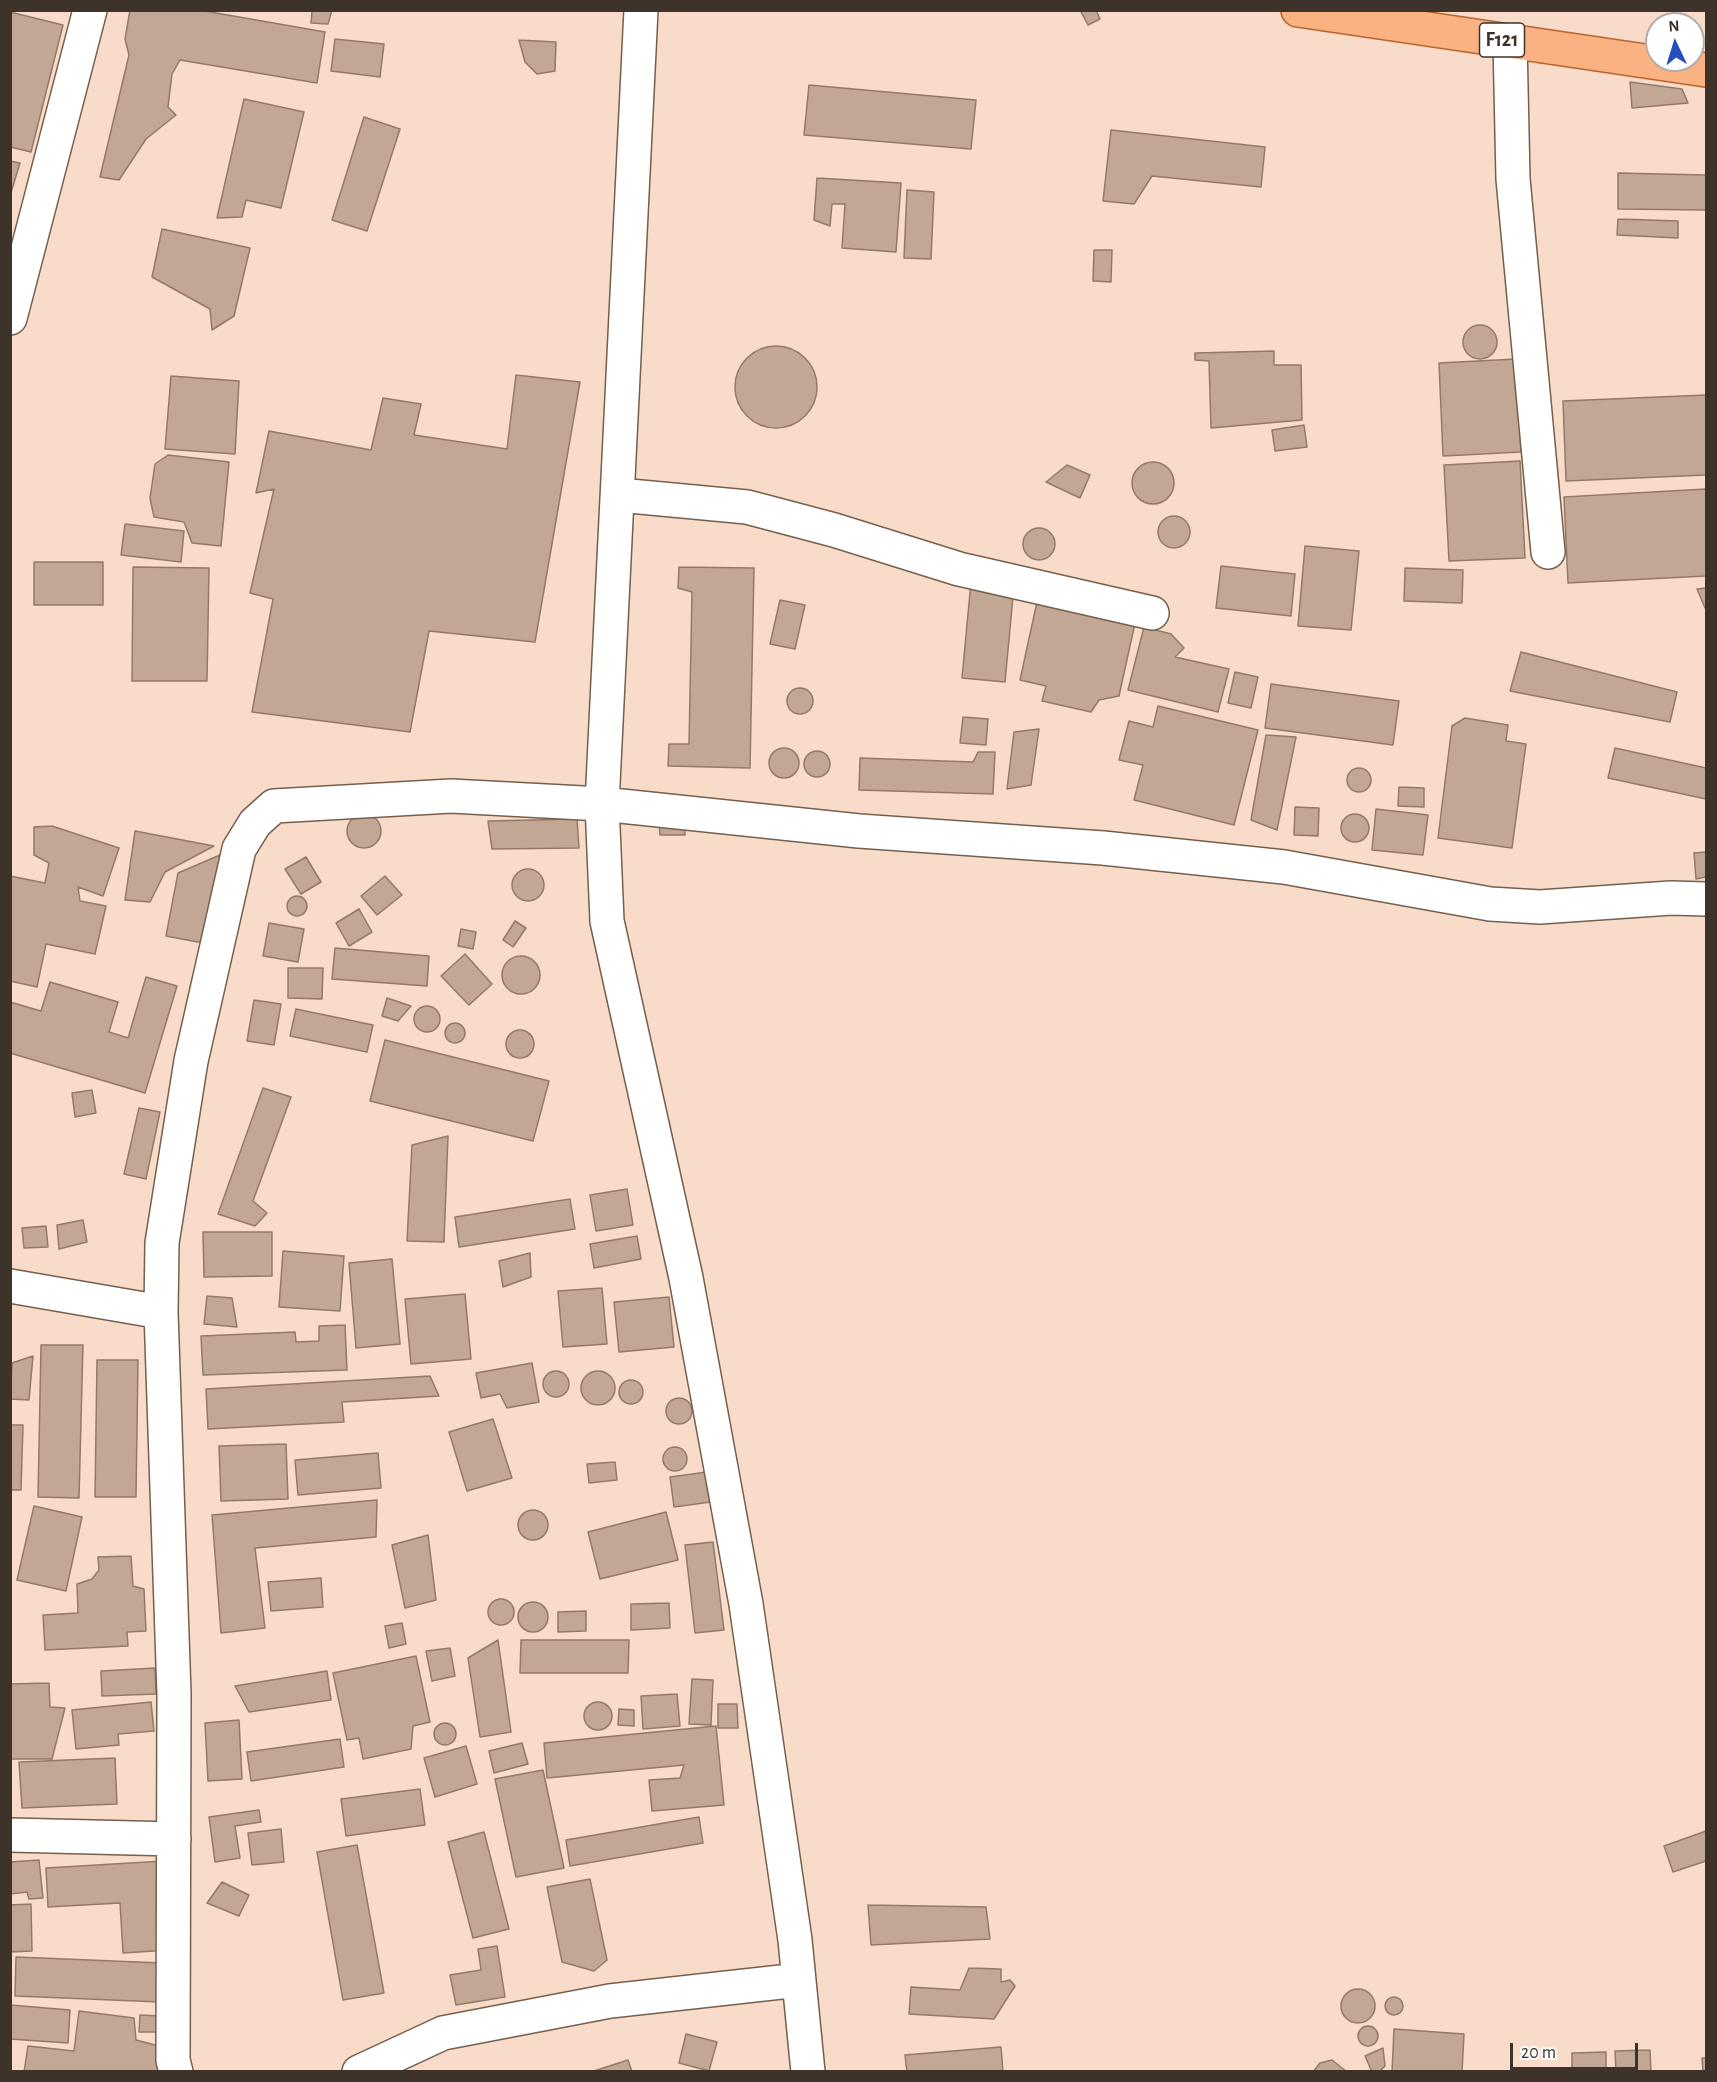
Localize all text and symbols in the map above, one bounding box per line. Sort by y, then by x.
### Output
north arrow [1645,12,1705,72]
text: N [1668,18,1680,34]
road number: F121 [1480,23,1524,57]
scale bar [1513,2031,1640,2069]
text: 20 m [1521,2044,1556,2062]

